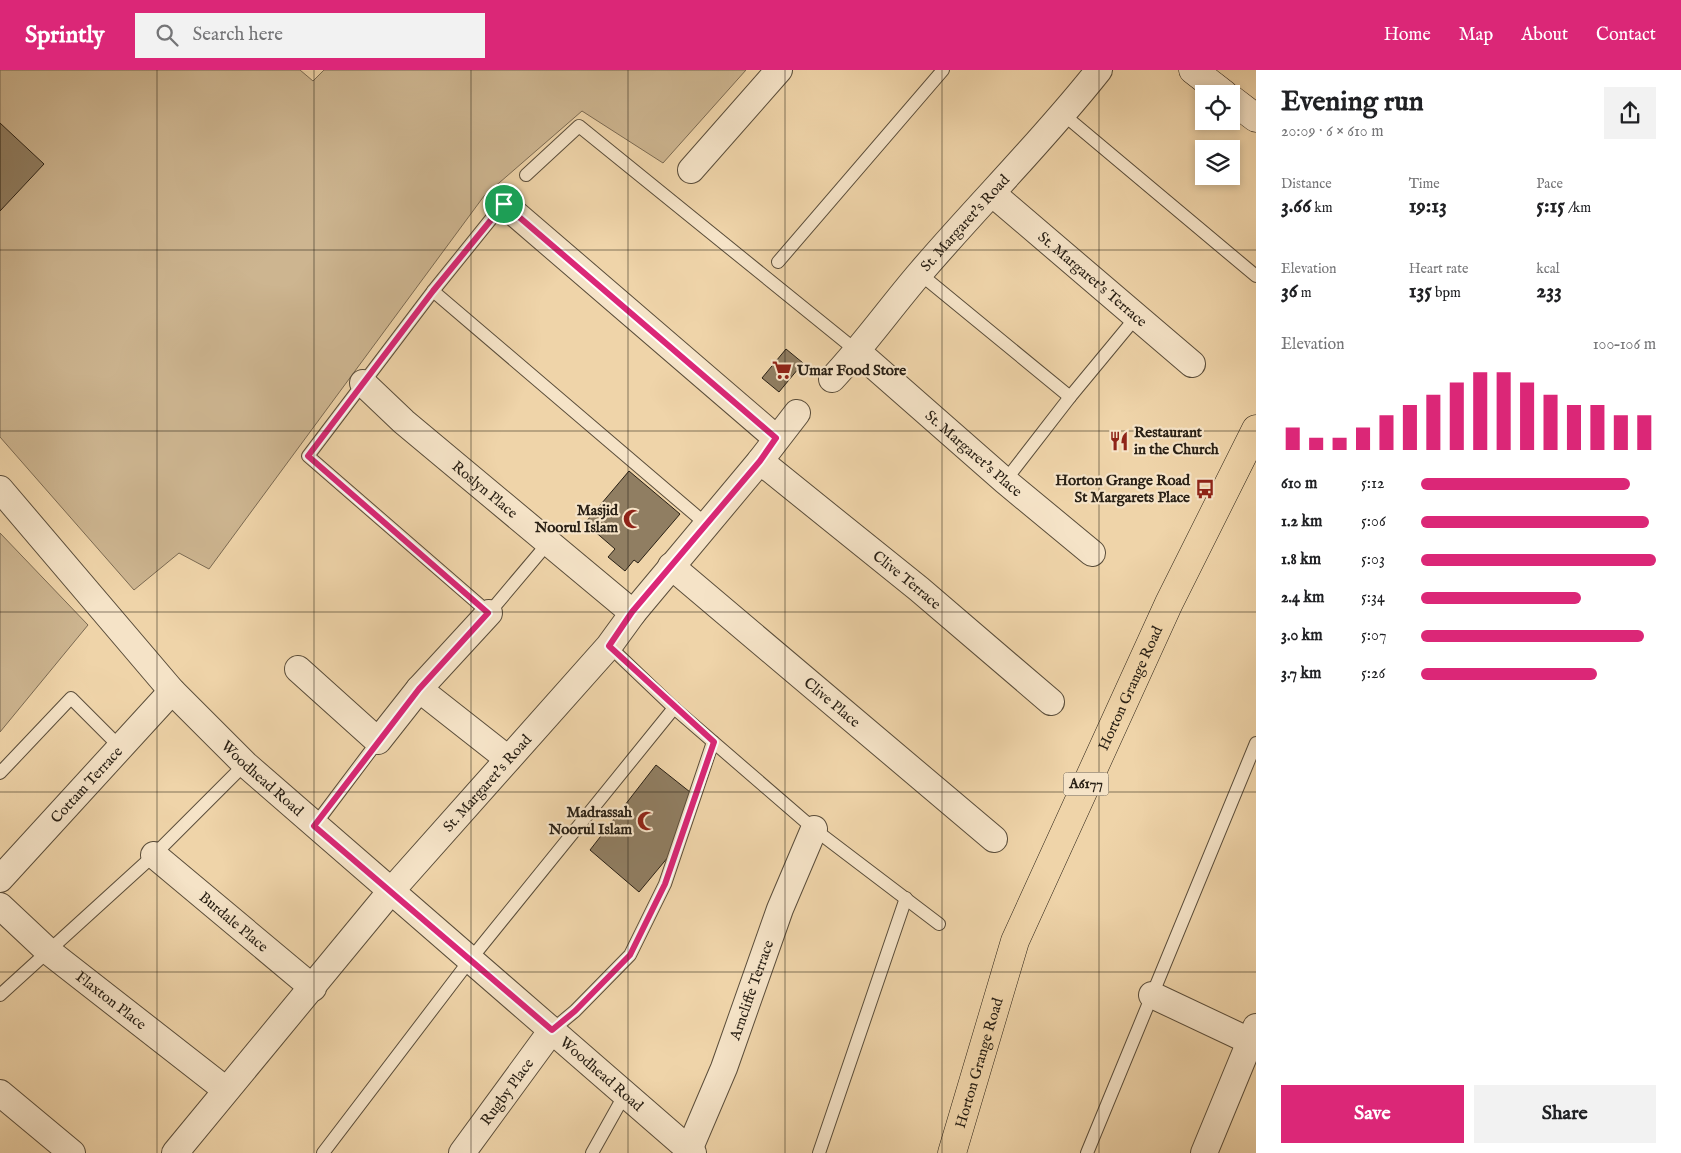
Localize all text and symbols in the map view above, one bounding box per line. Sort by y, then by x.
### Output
search box [135,13,485,58]
text: Sprintly [25,20,105,51]
icon: search [153,21,181,49]
text: Search here [193,23,283,47]
text: Home [1384,24,1431,47]
text: Map [1459,24,1493,47]
text: About [1521,24,1568,47]
text: Contact [1596,24,1656,47]
map controls [1195,85,1240,185]
button: locate [1195,85,1240,130]
text: Evening run [1281,85,1424,120]
button: share [1604,87,1656,139]
text: 20:09 · 6 × 610 m [1281,122,1384,142]
button: layers [1195,140,1240,185]
street label: St. Margaret's Road [916,170,1014,275]
text: Distance [1281,175,1332,193]
text: Time [1409,175,1440,193]
text: Pace [1536,175,1563,193]
pin [483,183,525,225]
icon: arrive [490,190,518,218]
text: 3.66 [1281,193,1311,220]
text: 19:13 [1409,193,1447,220]
text: 5:15 [1536,193,1565,220]
text: km [1311,199,1332,217]
text: /km [1565,199,1591,217]
street label: St. Margaret's Terrace [1034,227,1151,331]
text: Elevation [1281,260,1337,278]
text: Heart rate [1409,260,1468,278]
text: kcal [1536,260,1560,278]
text: 36 [1281,278,1298,305]
text: 135 [1409,278,1432,305]
text: 233 [1536,278,1562,305]
text: m [1298,284,1312,302]
text: bpm [1432,284,1461,302]
text: Elevation [1281,335,1344,355]
text: 100–106 m [1593,335,1656,355]
supermarket icon: Umar Food Store [771,359,793,381]
place label: Umar Food Store [796,361,906,380]
street label: St. Margaret's Place [921,406,1026,501]
place label: Restaurant in the Church [1134,423,1220,459]
restaurant icon: Restaurant in the Church [1108,430,1130,452]
street label: Roslyn Place [448,457,522,522]
place label: Horton Grange Road St Margarets Place [1055,471,1191,507]
text: 610 m [1281,474,1317,494]
text: 5:12 [1361,474,1384,494]
bus stop icon: Horton Grange Road St Margarets Place [1194,478,1216,500]
place label: Masjid Noorul Islam [534,501,619,537]
mosque icon: Masjid Noorul Islam [622,508,644,530]
text: 1.2 km [1281,512,1322,532]
text: 5:06 [1361,512,1386,532]
street label: Clive Terrace [869,546,945,613]
text: 1.8 km [1281,550,1321,570]
text: 5:03 [1361,550,1385,570]
text: 2.4 km [1281,588,1324,608]
text: 5:34 [1361,588,1385,608]
street label: Horton Grange Road [1094,622,1167,753]
text: 3.0 km [1281,626,1323,646]
text: 5:07 [1361,626,1386,646]
text: 3.7 km [1281,664,1321,684]
text: 5:26 [1361,664,1385,684]
street label: Clive Place [800,673,864,732]
street label: St. Margaret's Road [439,730,536,836]
street label: Woodhead Road [217,736,308,821]
street label: Cottam Terrace [46,742,127,827]
road number: A6177 [1064,772,1108,796]
place label: Madrassah Noorul Islam [548,803,633,839]
mosque icon: Madrassah Noorul Islam [636,810,658,832]
street label: Burdale Place [195,887,272,956]
street label: Arncliffe Terrace [725,937,778,1043]
street label: Flaxton Place [72,967,150,1034]
street label: Horton Grange Road [950,995,1007,1130]
street label: Woodhead Road [556,1032,648,1116]
street label: Rugby Place [476,1054,538,1129]
button: Save [1281,1085,1464,1143]
button: Share [1474,1085,1656,1143]

